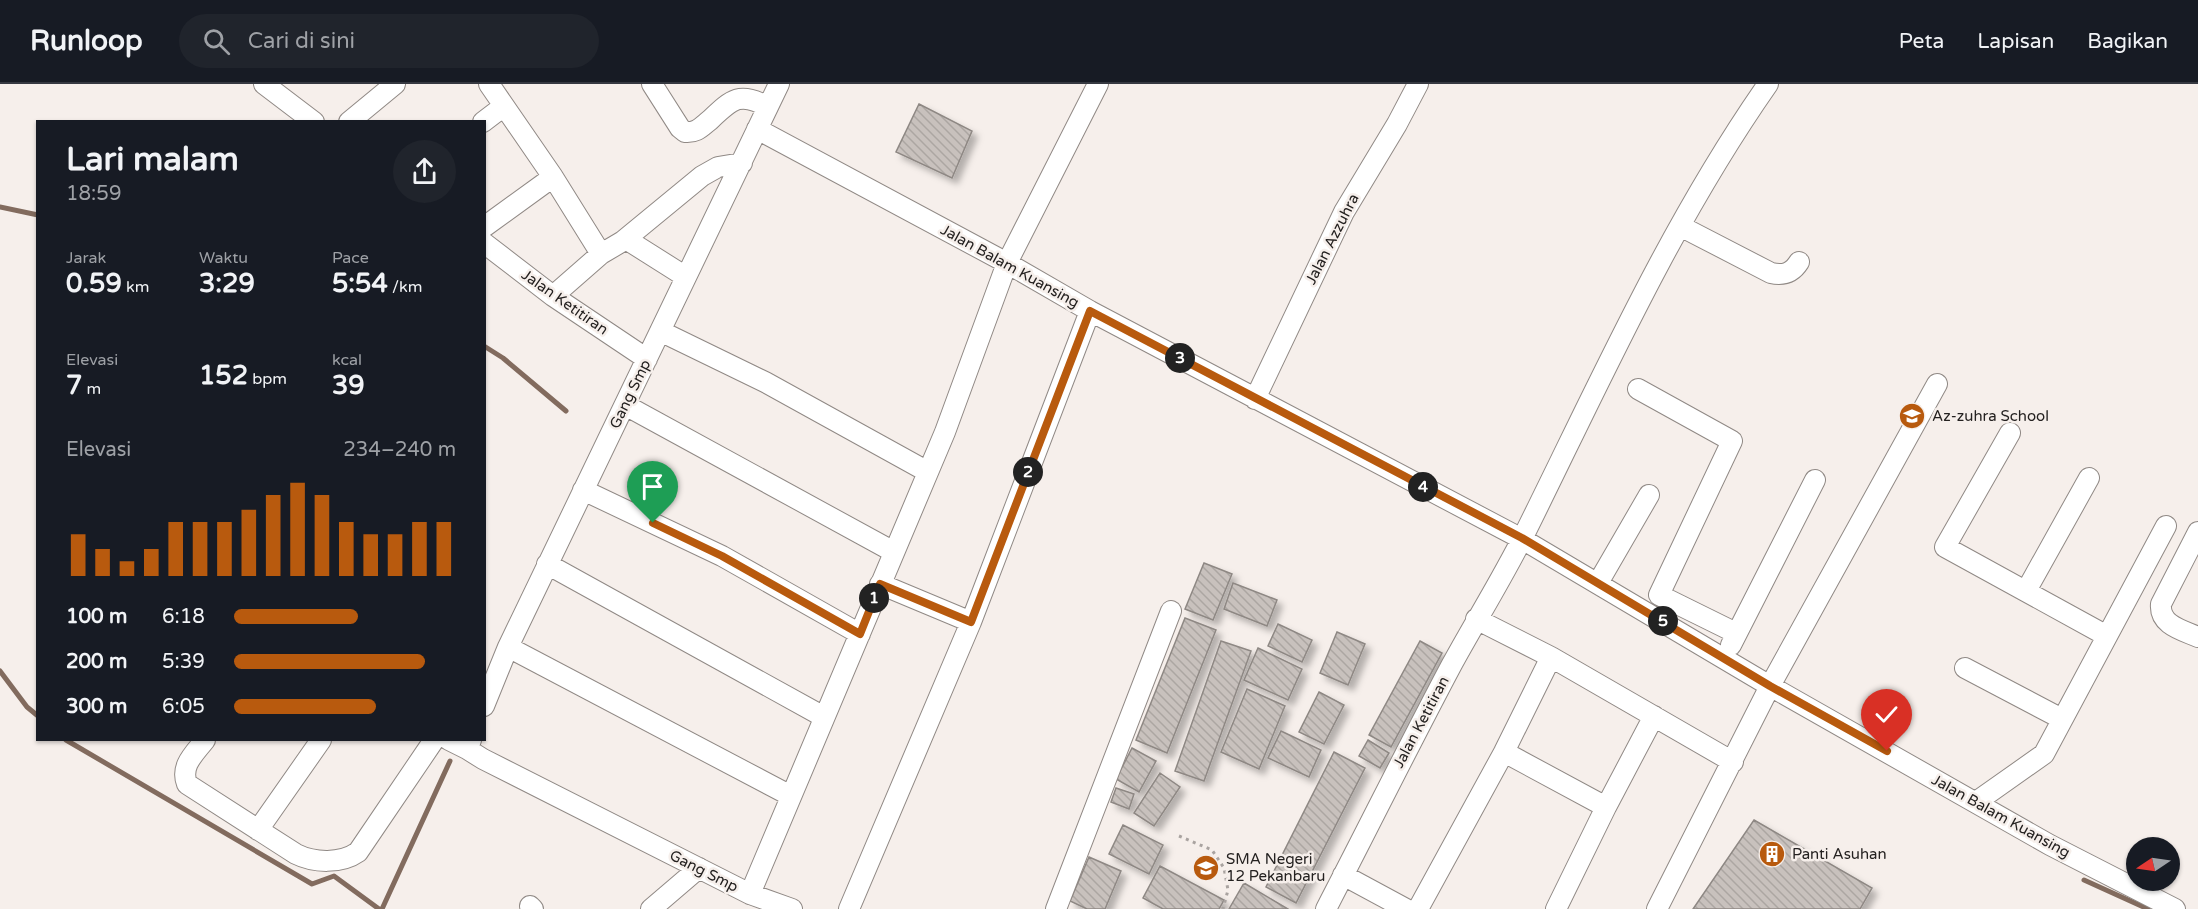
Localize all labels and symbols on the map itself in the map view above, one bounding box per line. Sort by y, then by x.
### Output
street label: Jalan Azzuhra [1301,191,1363,287]
street label: Jalan Balam Kuansing [938,220,1082,312]
street label: Jalan Ketitiran [518,266,612,338]
pin: 3 [1165,343,1195,373]
street label: Gang Smp [606,357,654,431]
school or university icon: Az-zuhra School [1897,401,1927,431]
place label: Az-zuhra School [1932,407,2049,425]
pin: 2 [1013,457,1043,487]
pin [627,461,678,523]
pin: 4 [1408,472,1438,502]
pin: 1 [859,583,889,613]
pin: 5 [1648,606,1678,636]
street label: Jalan Ketitiran [1389,673,1453,771]
pin [1861,689,1912,751]
street label: Jalan Balam Kuansing [1929,770,2073,862]
north arrow [2126,837,2180,891]
building icon: Panti Asuhan [1757,839,1787,869]
place label: Panti Asuhan [1792,845,1887,863]
street label: Gang Smp [667,846,741,896]
place label: SMA Negeri 12 Pekanbaru [1226,850,1325,885]
school or university icon: SMA Negeri 12 Pekanbaru [1191,853,1221,883]

